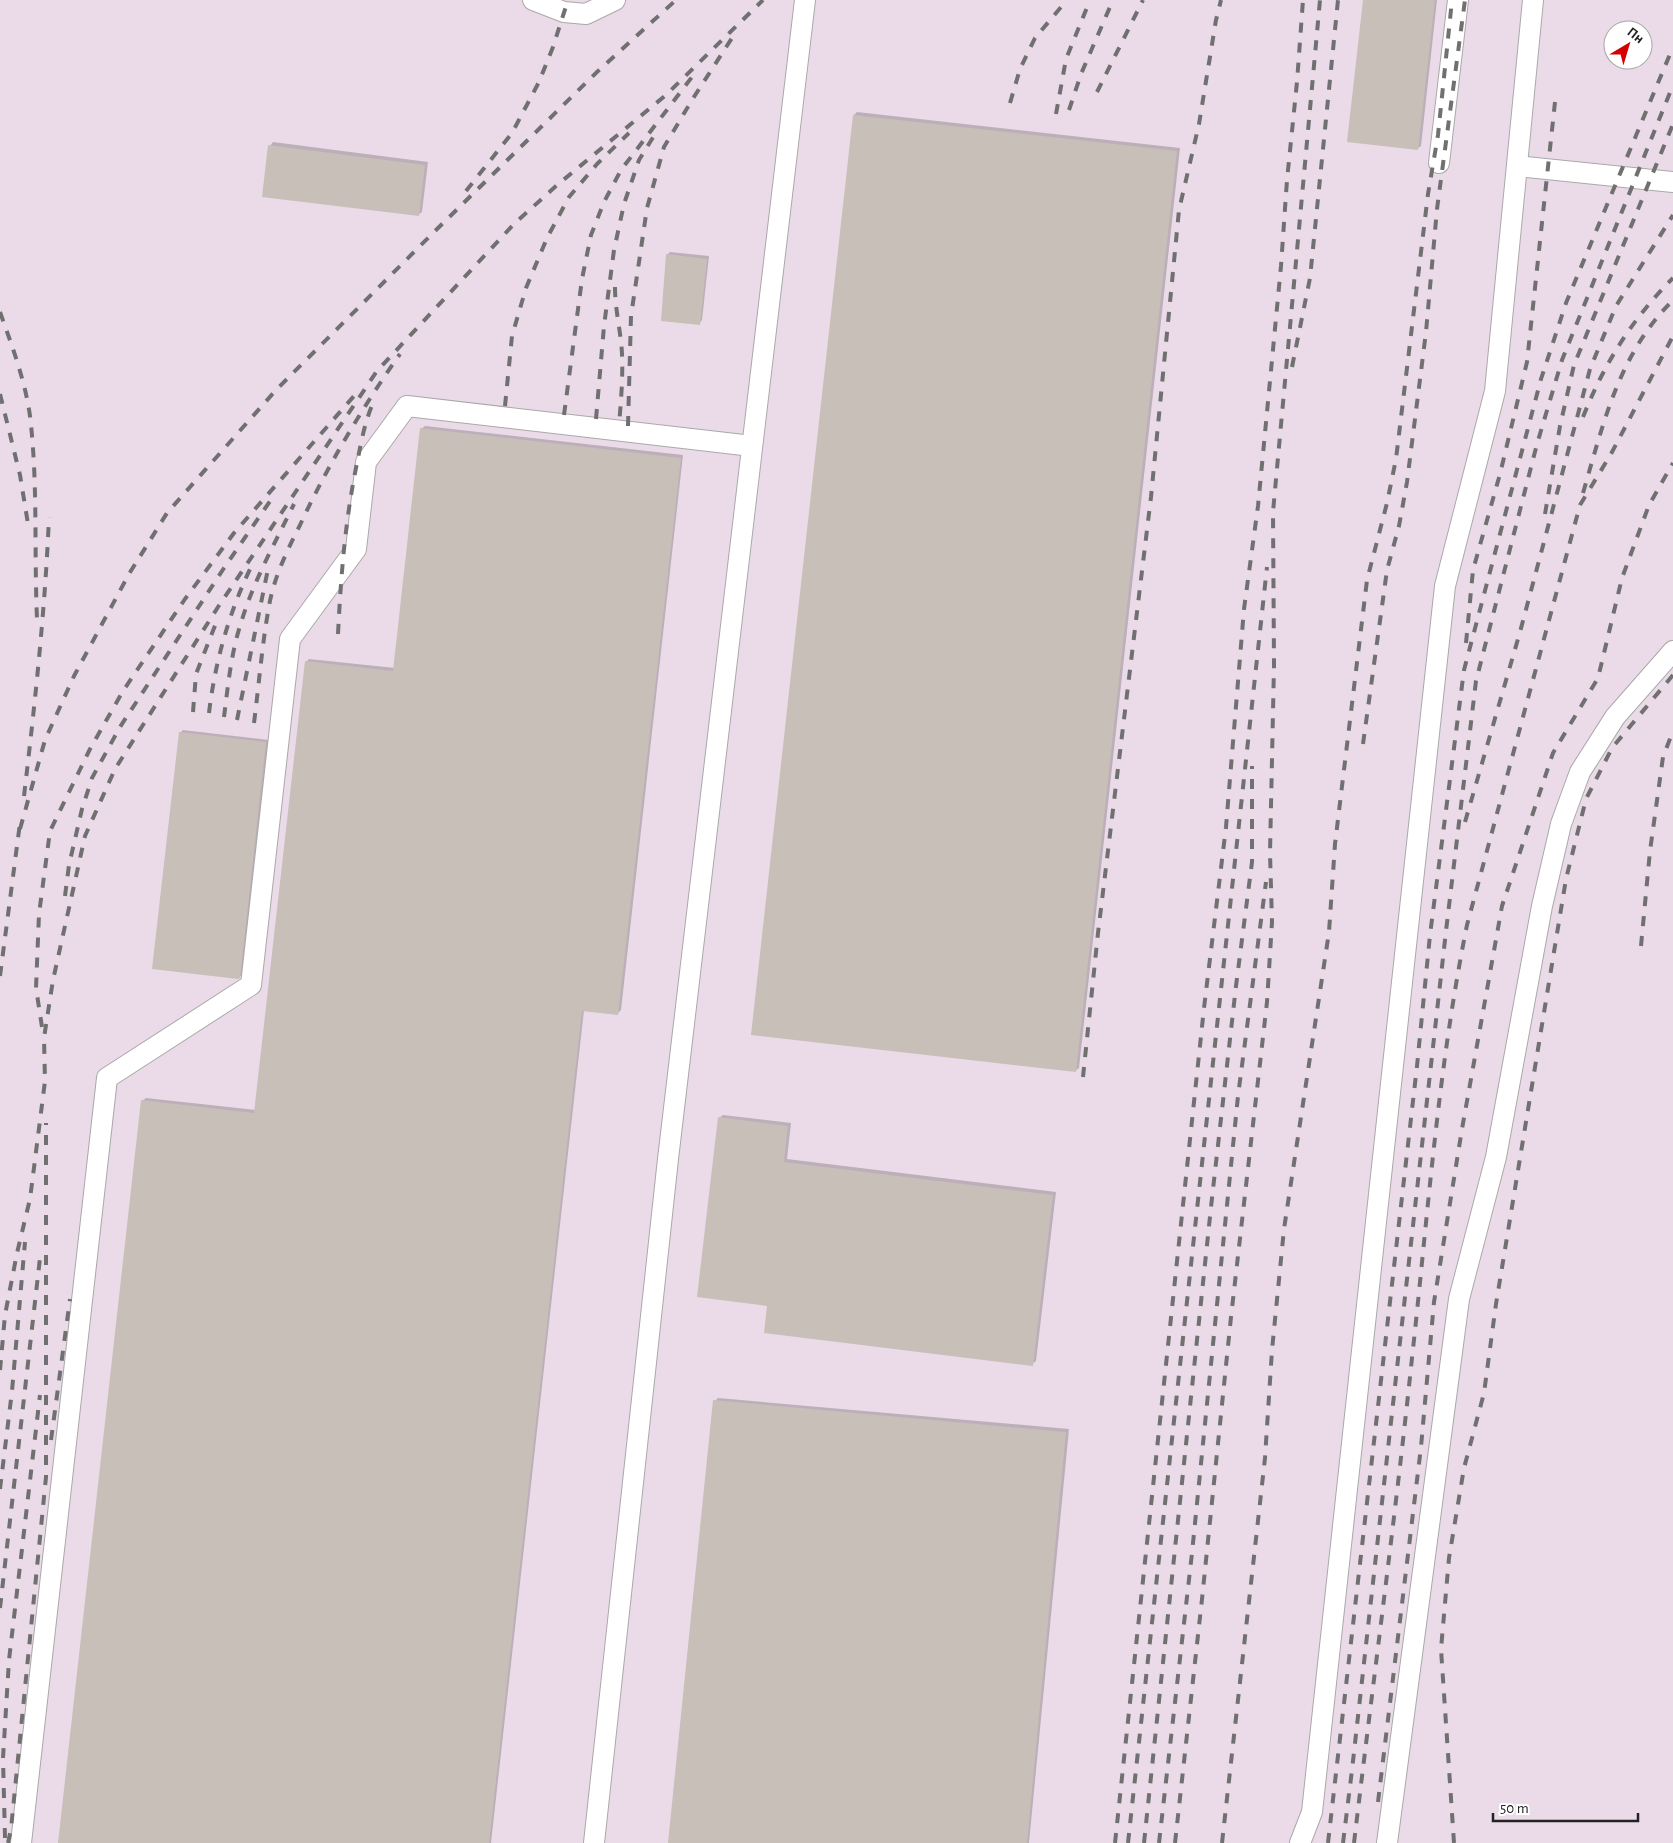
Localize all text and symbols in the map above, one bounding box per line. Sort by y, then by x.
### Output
north arrow [1603,20,1653,70]
text: Пн [1624,25,1646,46]
scale bar [1493,1790,1638,1822]
text: 50 m [1500,1801,1529,1816]

